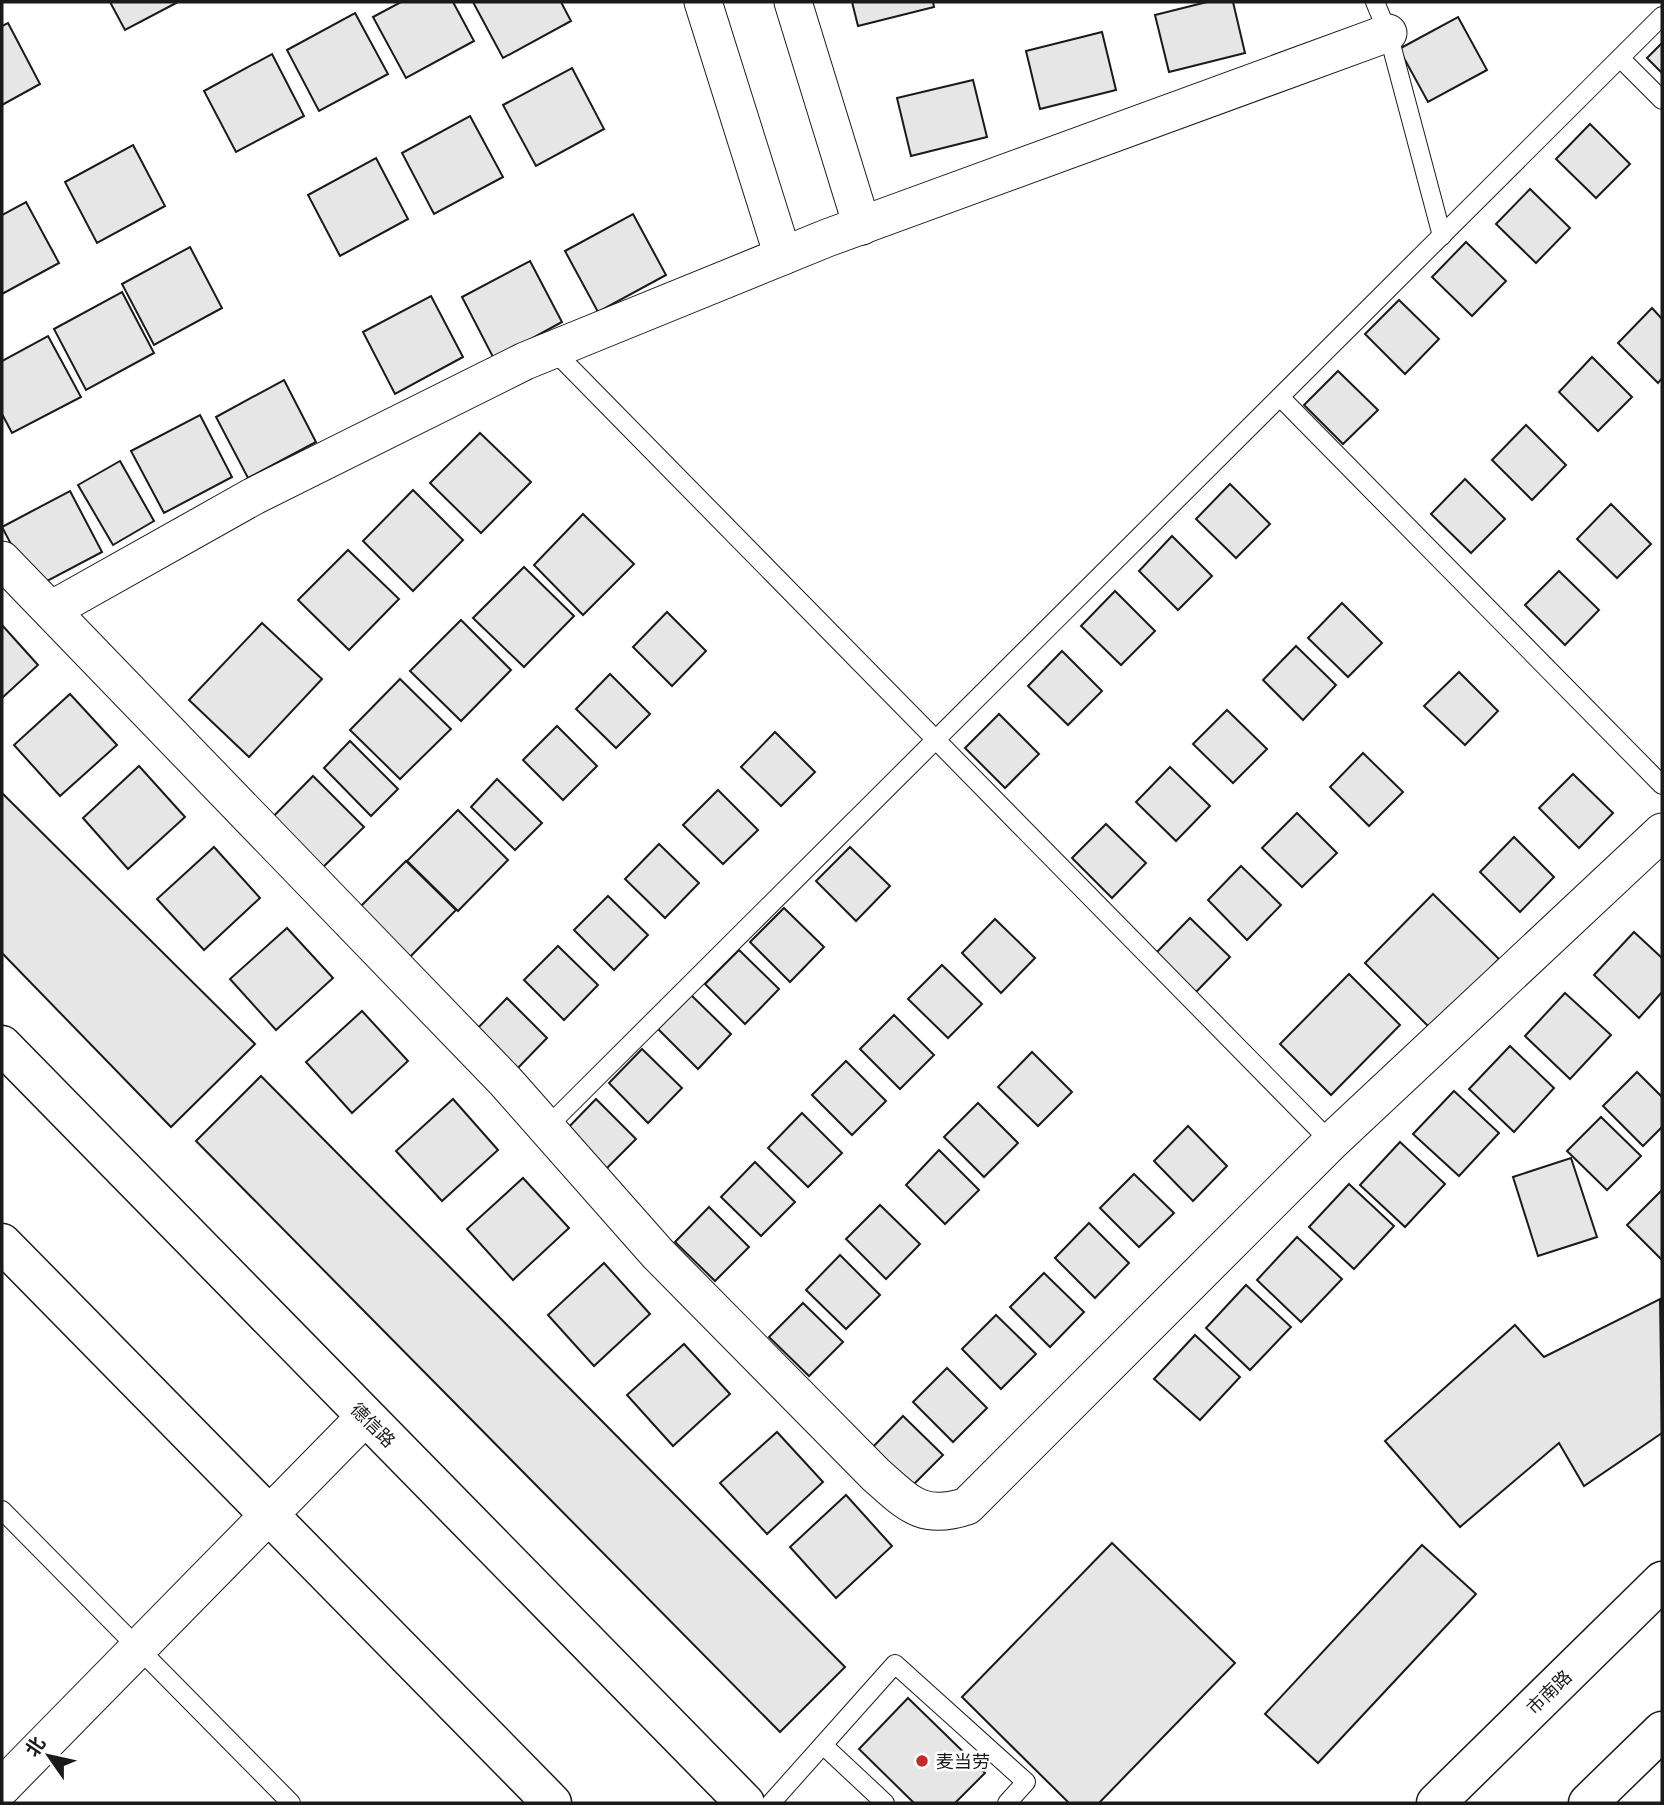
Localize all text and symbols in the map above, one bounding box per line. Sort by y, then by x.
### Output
street label: 德信路 [345,1397,401,1453]
street label: 市南路 [1521,1664,1577,1720]
north arrow [14,1721,84,1791]
text: 北 [19,1731,52,1762]
place label: 麦当劳 [936,1749,990,1774]
marker: 麦当劳 [914,1753,930,1769]

